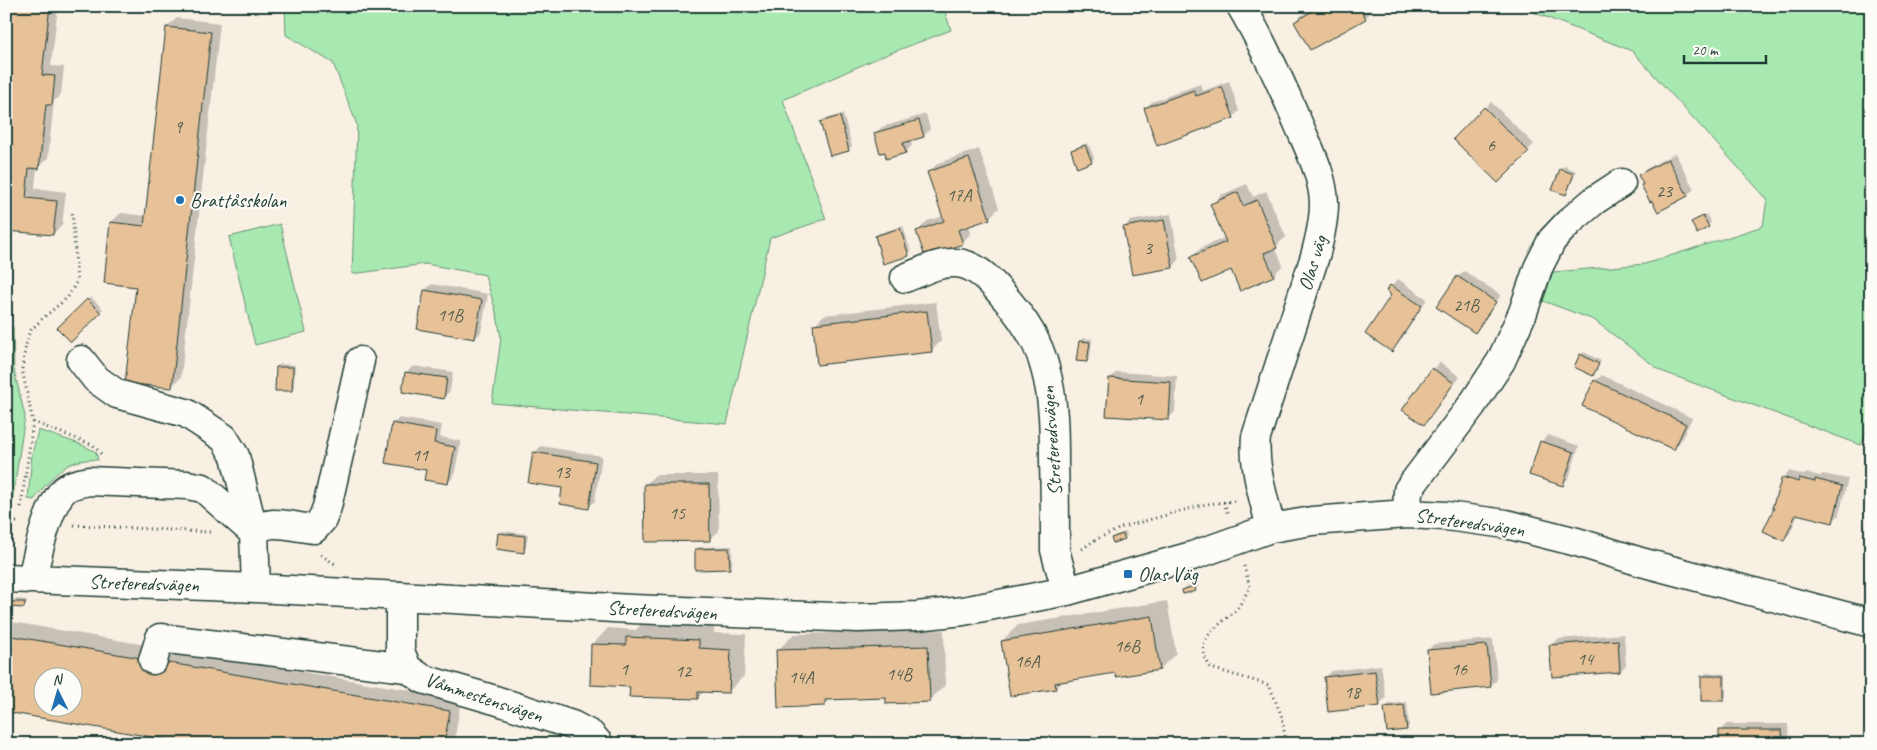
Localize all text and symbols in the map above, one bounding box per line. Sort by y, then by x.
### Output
scale bar [1684,32,1767,64]
text: 20 m [1692,41,1719,60]
house number: 9 [174,116,184,138]
house number: 6 [1487,134,1496,156]
house number: 23 [1656,180,1674,202]
house number: 17A [946,184,973,206]
place label: Brattåsskolan [190,188,288,213]
marker: Brattåsskolan [174,194,186,206]
street label: Olas väg [1292,232,1333,294]
house number: 3 [1144,237,1154,259]
house number: 21B [1453,294,1480,316]
house number: 11B [437,304,464,326]
street label: Streteredsvägen [1035,384,1068,497]
house number: 1 [1135,388,1144,410]
house number: 11 [412,444,429,466]
house number: 13 [554,461,572,483]
house number: 15 [669,502,686,524]
street label: Streteredsvägen [1414,502,1527,543]
place label: Olas Väg [1138,562,1199,587]
marker: Olas Väg [1122,568,1134,580]
street label: Streteredsvägen [89,569,200,598]
street label: Streteredsvägen [606,595,718,626]
house number: 16B [1114,635,1141,657]
house number: 14 [1577,648,1595,670]
house number: 16A [1014,650,1041,672]
house number: 1 [620,658,629,680]
house number: 16 [1451,658,1468,680]
house number: 12 [675,660,693,682]
house number: 14B [886,663,913,685]
house number: 14A [788,666,815,688]
street label: Våmmestensvägen [422,667,547,729]
north arrow [32,668,82,718]
text: N [52,670,64,688]
house number: 18 [1344,681,1362,703]

